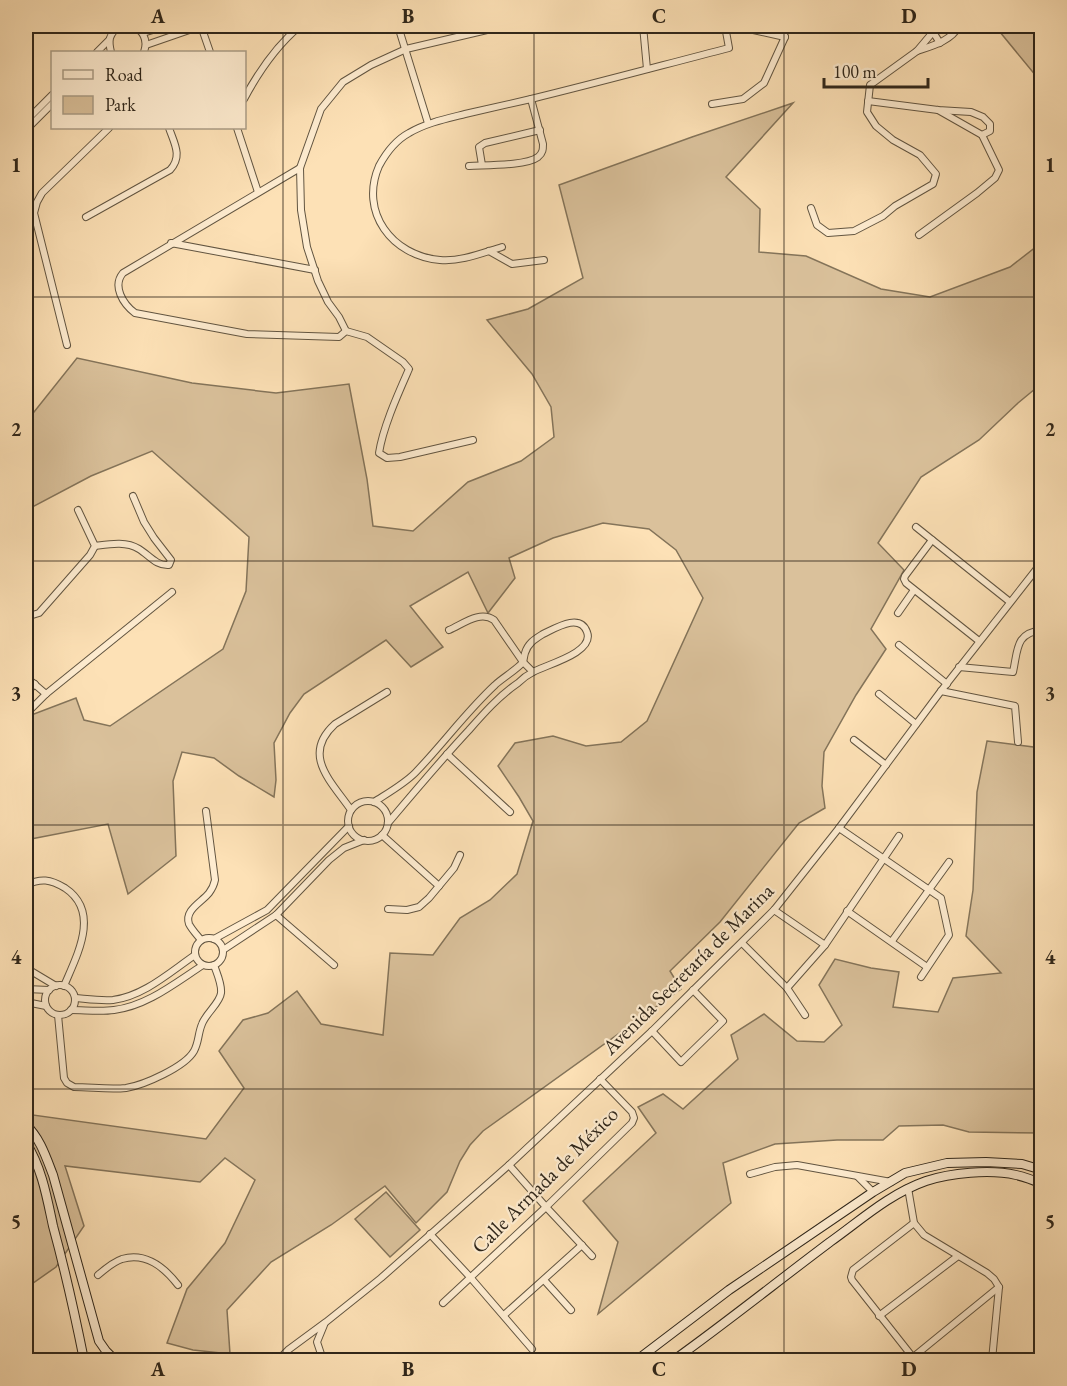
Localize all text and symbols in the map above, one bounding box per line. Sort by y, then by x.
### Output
text: A [150,3,166,29]
text: B [402,3,414,29]
text: C [652,3,666,29]
text: D [901,3,917,29]
legend [51,51,246,129]
scale bar [824,51,928,89]
text: 100 m [833,60,877,83]
text: Road [105,63,144,86]
text: Park [105,93,136,116]
text: 1 [11,152,21,178]
text: 1 [1045,152,1055,178]
text: 2 [11,416,22,442]
text: 2 [1045,416,1056,442]
text: 3 [11,680,21,706]
text: 3 [1045,680,1055,706]
street label: Avenida Secretaría de Marina [595,877,780,1061]
text: 4 [11,944,22,970]
text: 4 [1045,944,1056,970]
street label: Calle Armada de México [465,1100,624,1259]
text: 5 [11,1208,21,1234]
text: 5 [1045,1208,1055,1234]
text: A [150,1356,166,1382]
text: B [402,1356,414,1382]
text: C [652,1356,666,1382]
text: D [901,1356,917,1382]

